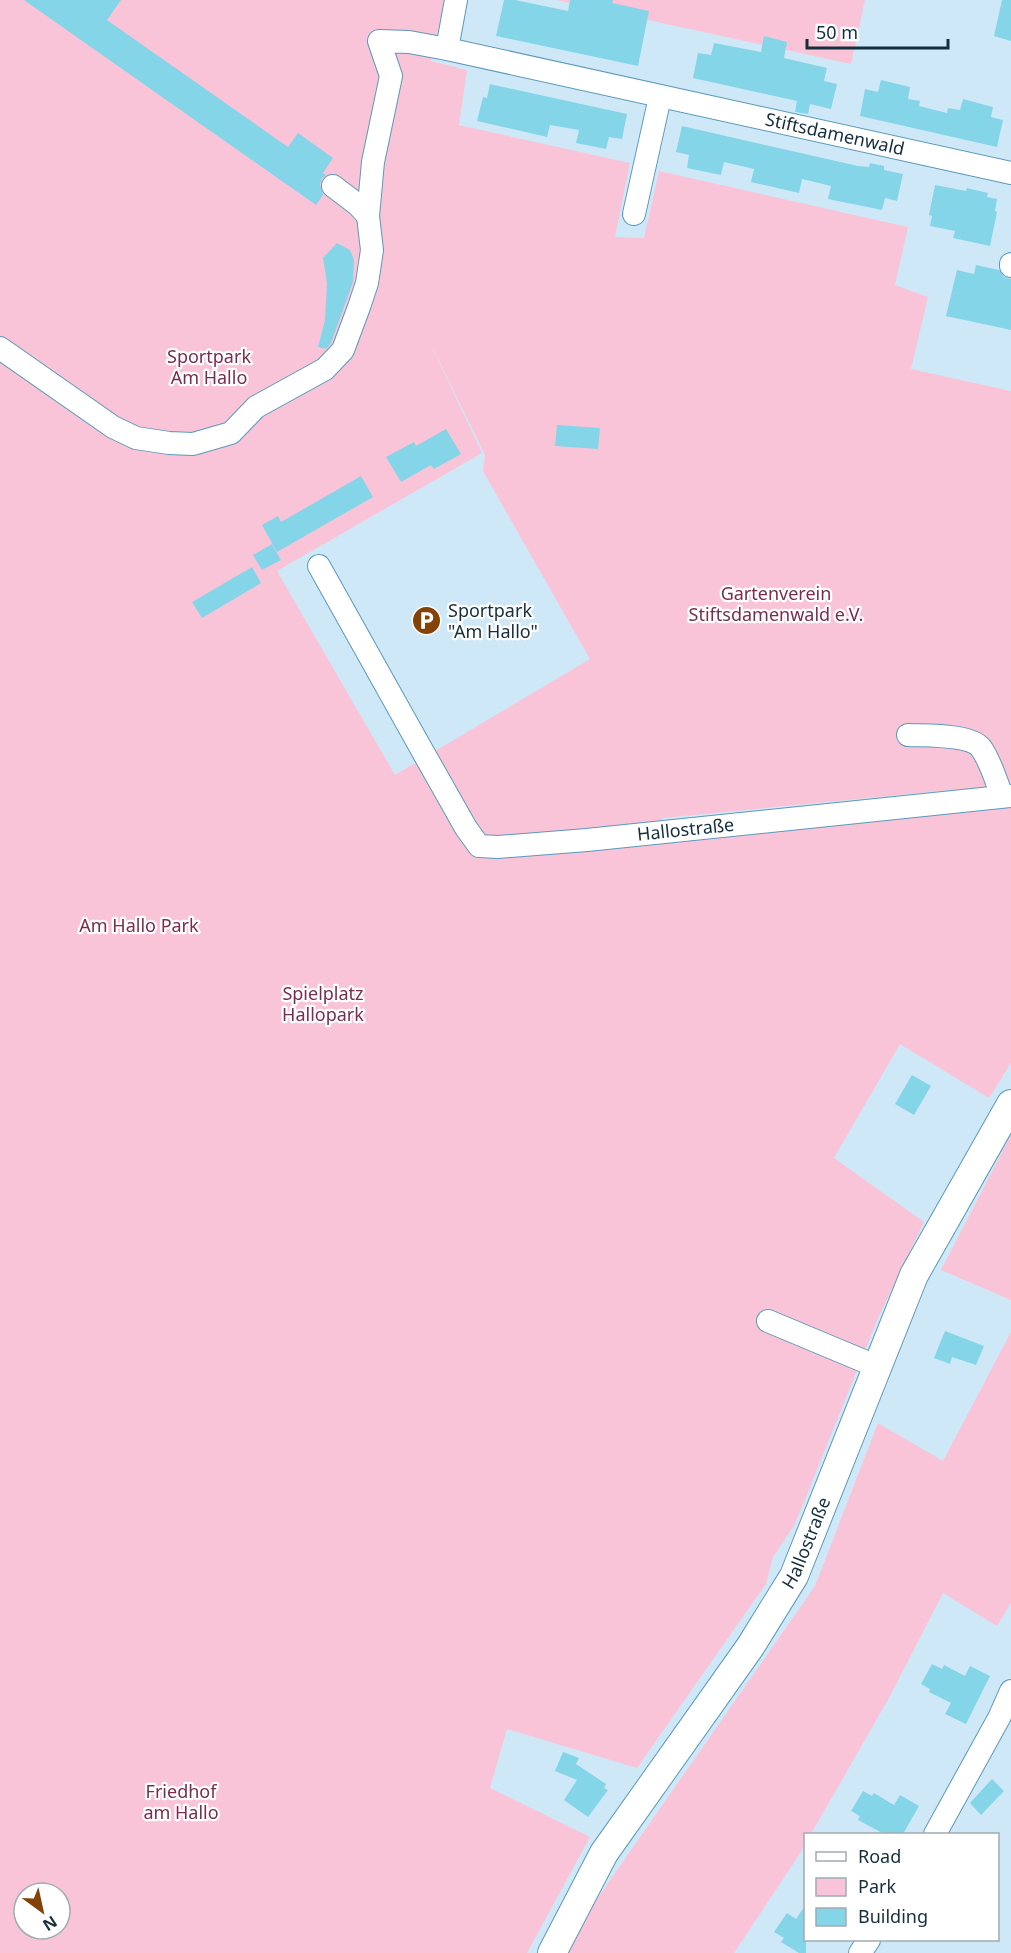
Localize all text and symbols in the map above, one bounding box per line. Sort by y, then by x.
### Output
scale bar [807,12,948,50]
text: 50 m [816,20,858,44]
street label: Stiftsdamenwald [763,106,907,160]
park label: Sportpark Am Hallo [167,344,251,389]
park label: Gartenverein Stiftsdamenwald e.V. [689,581,863,626]
place label: Sportpark "Am Hallo" [448,598,538,643]
parking icon: Sportpark "Am Hallo" [411,605,443,637]
street label: Hallostraße [636,812,735,846]
park label: Am Hallo Park [79,913,199,937]
park label: Spielplatz Hallopark [282,981,364,1026]
street label: Hallostraße [776,1493,835,1593]
park label: Friedhof am Hallo [143,1779,219,1824]
legend [804,1833,999,1941]
text: Road [858,1844,901,1868]
text: Park [858,1874,896,1898]
north arrow [12,1881,72,1941]
text: Building [858,1904,928,1928]
text: N [39,1911,62,1936]

